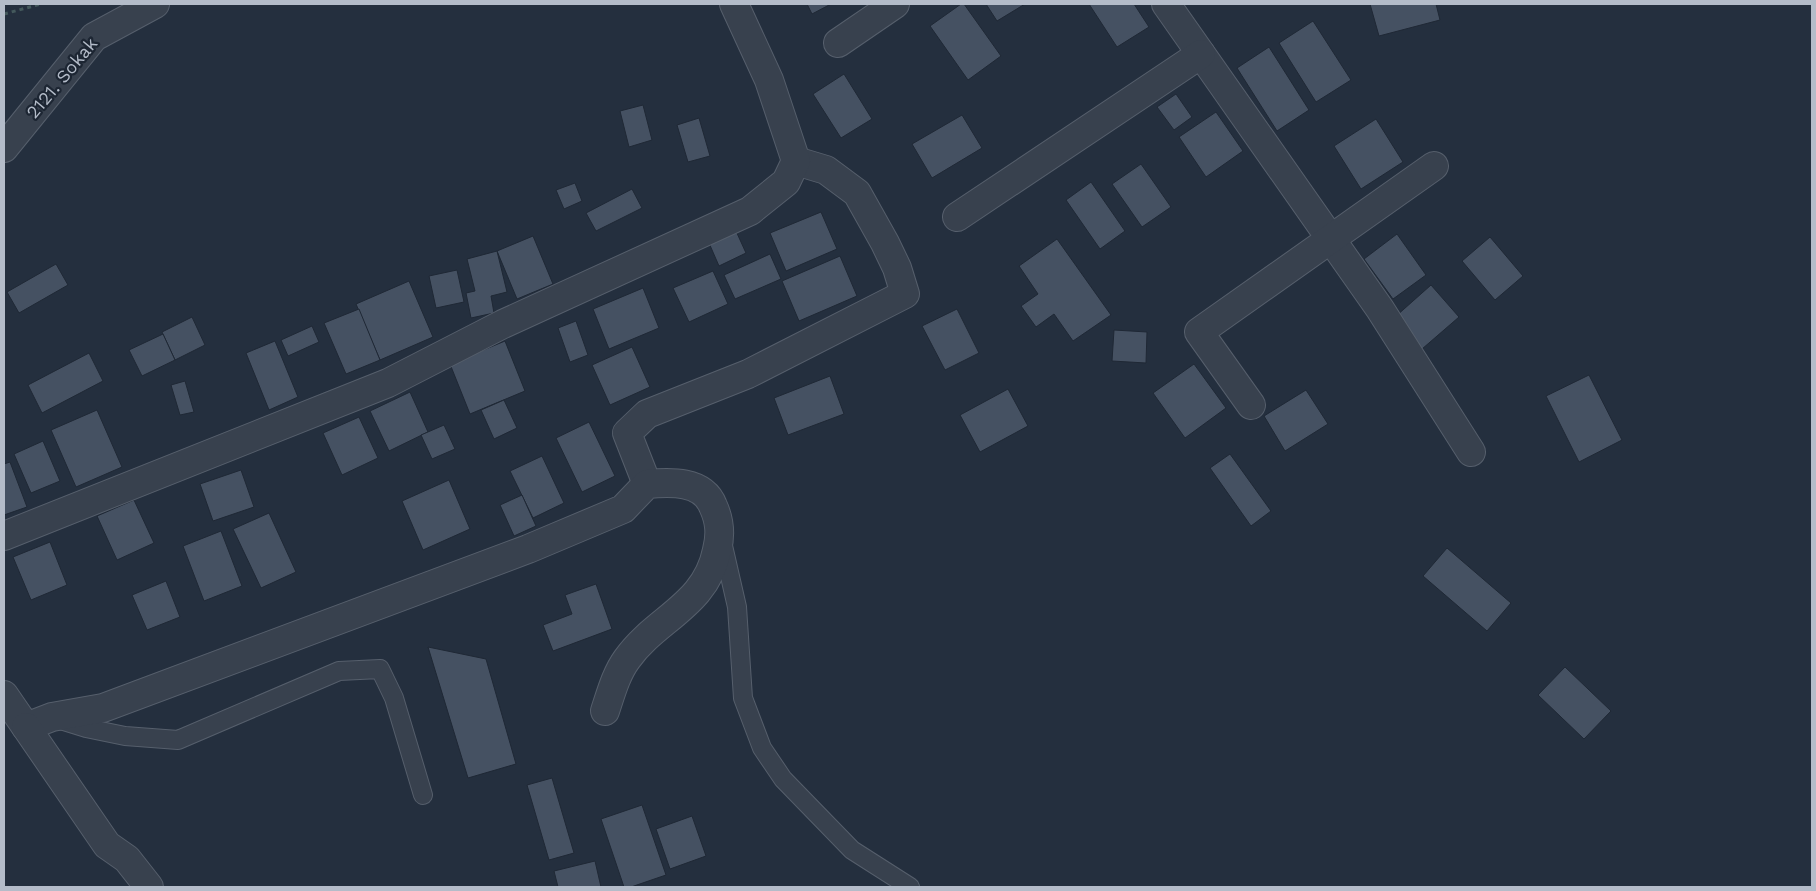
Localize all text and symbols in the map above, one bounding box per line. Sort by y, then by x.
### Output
street label: 2121. Sokak [22,33,101,122]

